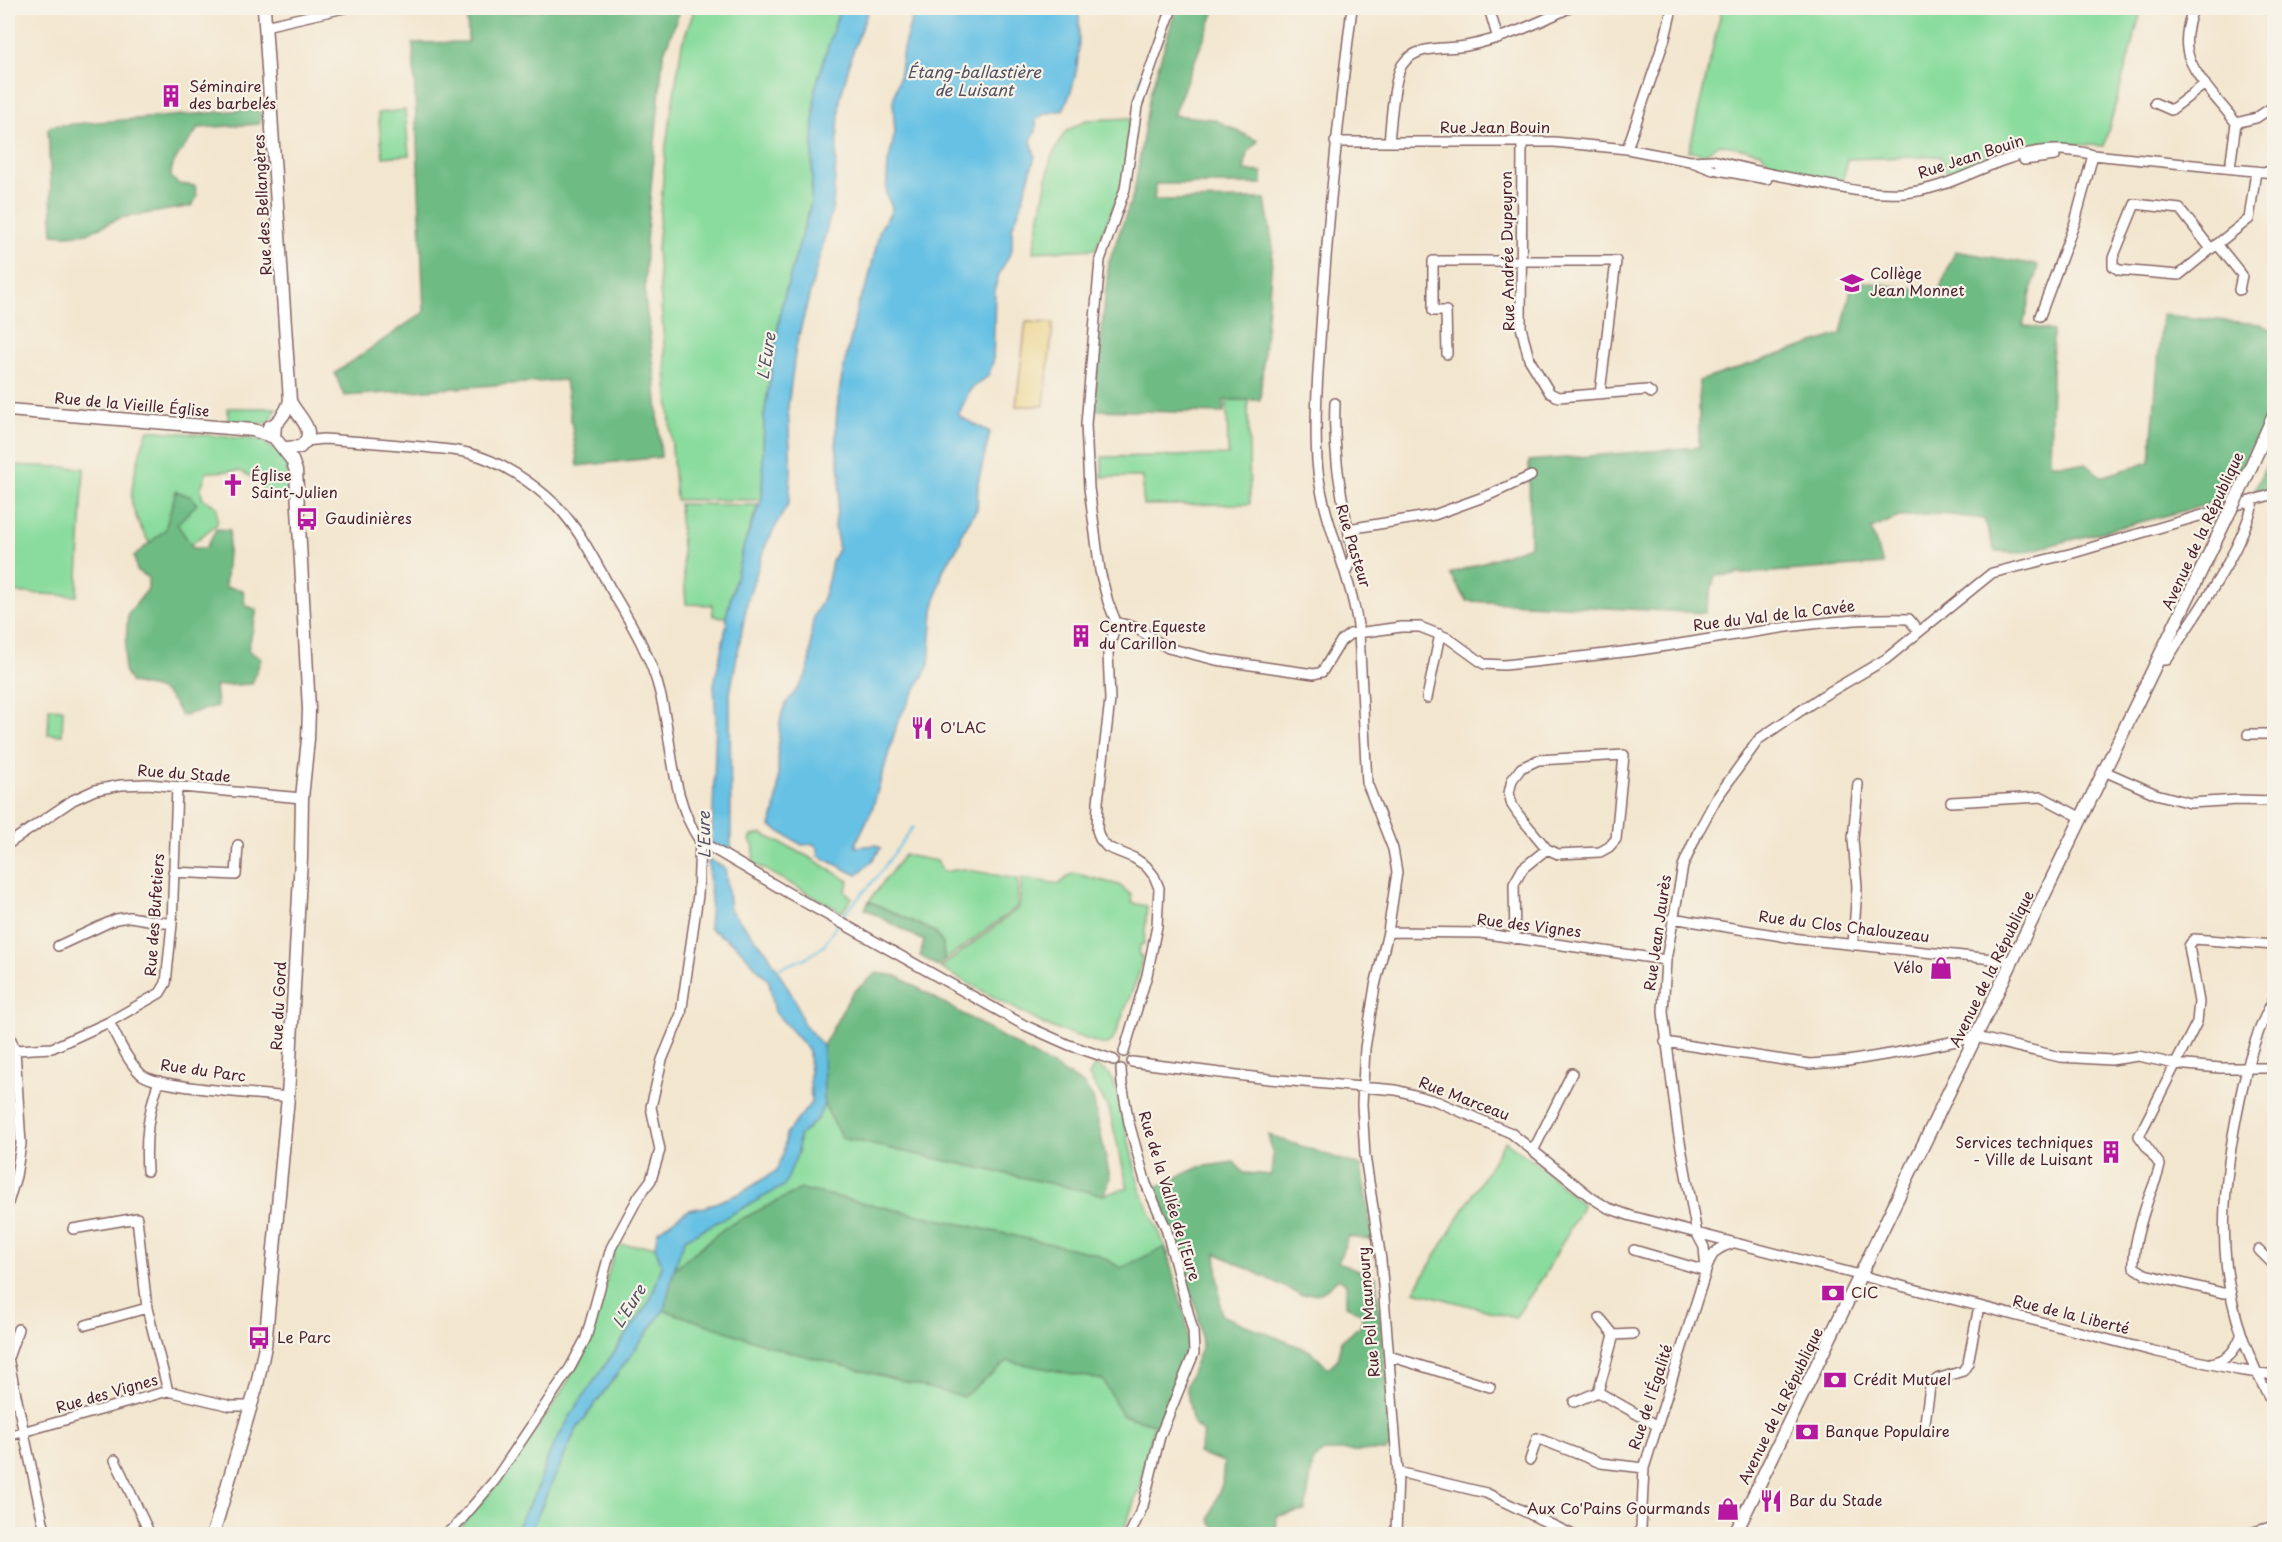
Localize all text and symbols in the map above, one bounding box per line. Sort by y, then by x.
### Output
water label: Étang-ballastière de Luisant [907,59,1042,101]
place label: Séminaire des barbelés [189,74,276,114]
building icon: Séminaire des barbelés [158,83,184,109]
street label: Rue Jean Bouin [1440,115,1550,138]
street label: Rue Jean Bouin [1915,128,2027,184]
street label: Rue des Bellangères [246,134,277,276]
street label: Rue Andrée Dupeyron [1494,171,1519,332]
place label: Collège Jean Monnet [1870,261,1965,301]
school or university icon: Collège Jean Monnet [1839,270,1865,296]
water label: L'Eure [749,329,781,381]
street label: Rue de la Vieille Église [54,385,211,422]
street label: Avenue de la République [2155,447,2248,613]
place label: Église Saint-Julien [251,463,338,503]
church icon: Église Saint-Julien [220,472,246,498]
street label: Rue Pasteur [1331,501,1378,590]
bus stop icon: Gaudinières [294,506,320,532]
place label: Gaudinières [325,506,412,529]
street label: Rue du Val de la Cavée [1691,593,1856,636]
place label: Centre Equeste du Carillon [1099,614,1206,654]
building icon: Centre Equeste du Carillon [1068,623,1094,649]
restaurant icon: O'LAC [909,715,935,741]
place label: O'LAC [940,715,987,738]
street label: Rue du Stade [137,758,231,787]
water label: L'Eure [691,810,715,859]
street label: Rue des Bufetiers [138,853,169,977]
street label: Rue Jean Jaurès [1637,873,1676,992]
street label: Avenue de la République [1943,886,2039,1051]
street label: Rue du Clos Chalouzeau [1757,904,1931,947]
street label: Rue des Vignes [1476,907,1583,942]
place label: Vélo [1894,955,1923,978]
shop icon: Vélo [1928,955,1954,981]
street label: Rue du Gord [264,961,291,1051]
street label: Rue du Parc [159,1052,248,1087]
street label: Rue Marceau [1416,1070,1513,1125]
street label: Rue de la Vallée de l'Eure [1134,1108,1207,1283]
place label: Services techniques - Ville de Luisant [1955,1130,2093,1170]
building icon: Services techniques - Ville de Luisant [2098,1139,2124,1165]
street label: Rue Pol Maunoury [1350,1246,1385,1378]
water label: L'Eure [605,1278,652,1332]
bank icon: CIC [1820,1280,1846,1306]
place label: CIC [1851,1280,1879,1303]
street label: Rue de la Liberté [2011,1288,2132,1339]
street label: Avenue de la République [1732,1323,1828,1488]
bus stop icon: Le Parc [246,1325,272,1351]
place label: Le Parc [277,1325,331,1348]
street label: Rue de l'Égalité [1622,1341,1677,1452]
street label: Rue des Vignes [53,1367,160,1418]
bank icon: Crédit Mutuel [1822,1367,1848,1393]
place label: Crédit Mutuel [1853,1367,1951,1390]
bank icon: Banque Populaire [1794,1419,1820,1445]
place label: Banque Populaire [1825,1419,1950,1442]
restaurant icon: Bar du Stade [1758,1488,1784,1514]
place label: Bar du Stade [1789,1488,1882,1511]
place label: Aux Co'Pains Gourmands [1527,1496,1710,1519]
shop icon: Aux Co'Pains Gourmands [1715,1496,1741,1522]

